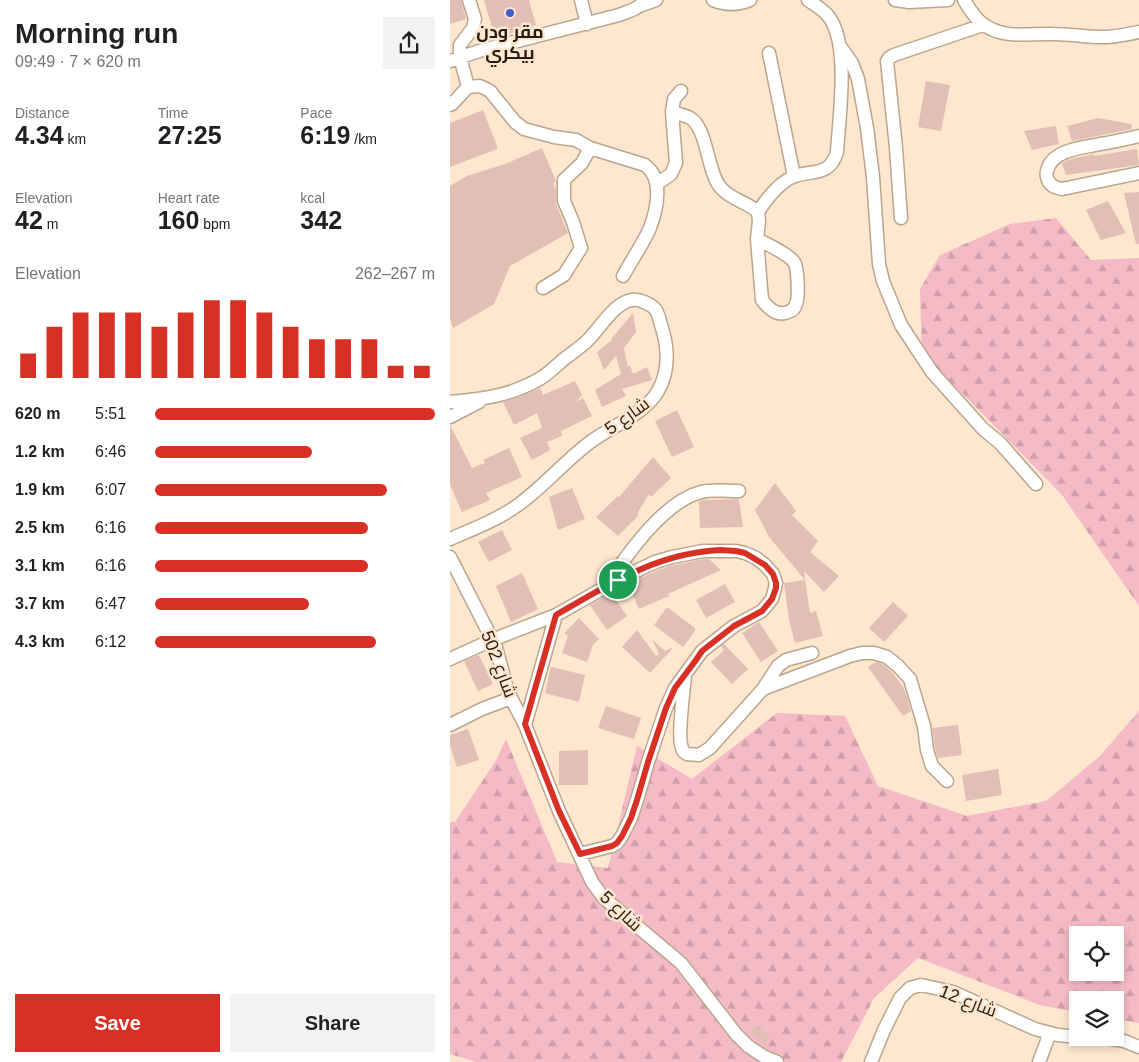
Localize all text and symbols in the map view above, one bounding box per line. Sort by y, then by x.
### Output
marker: مقر ودن بيكري [504,7,516,19]
button: share [383,17,435,69]
text: Morning run [15,18,178,49]
place label: مقر ودن بيكري [476,22,544,67]
text: 09:49 · 7 × 620 m [15,53,141,70]
text: Distance [15,105,69,121]
text: Time [158,105,188,121]
text: Pace [300,105,332,121]
text: 4.34 [15,121,64,149]
text: 27:25 [158,121,222,149]
text: 6:19 [300,121,350,149]
text: km [64,131,86,147]
text: /km [350,131,377,147]
text: Elevation [15,190,73,206]
text: Heart rate [158,190,220,206]
text: kcal [300,190,325,206]
text: 42 [15,206,43,234]
text: 160 [158,206,199,234]
text: 342 [300,206,342,234]
text: m [43,216,58,232]
text: bpm [199,216,231,232]
text: Elevation [15,265,81,282]
text: 262–267 m [355,265,435,282]
street label: شارع 5 [601,393,654,440]
text: 620 m [15,405,60,422]
text: 5:51 [95,405,126,422]
text: 1.2 km [15,443,65,460]
text: 6:46 [95,443,126,460]
text: 1.9 km [15,481,65,498]
text: 6:07 [95,481,126,498]
text: 2.5 km [15,519,65,536]
text: 6:16 [95,519,126,536]
text: 3.1 km [15,557,65,574]
text: 6:16 [95,557,126,574]
pin [597,559,639,601]
icon: arrive [604,566,632,594]
text: 3.7 km [15,595,65,612]
text: 6:47 [95,595,126,612]
street label: شارع 502 [475,628,521,701]
text: 4.3 km [15,633,65,650]
text: 6:12 [95,633,126,650]
street label: شارع 5 [595,887,646,937]
map controls [1069,926,1124,1046]
button: locate [1069,926,1124,981]
street label: شارع 12 [936,981,1000,1023]
button: layers [1069,991,1124,1046]
button: Save [15,994,220,1052]
button: Share [230,994,435,1052]

